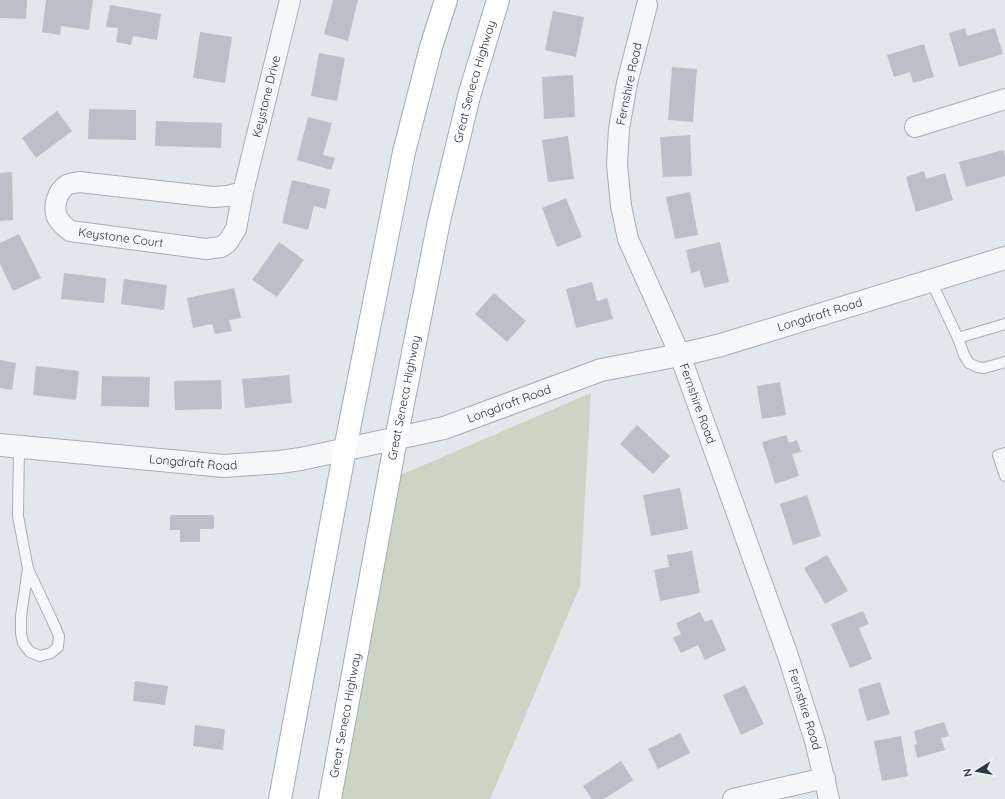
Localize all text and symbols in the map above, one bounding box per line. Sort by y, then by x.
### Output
street label: Great Seneca Highway [450,18,498,145]
street label: Fernshire Road [612,41,645,127]
street label: Keystone Drive [249,54,283,139]
street label: Keystone Court [77,224,164,250]
street label: Longdraft Road [775,294,864,334]
street label: Great Seneca Highway [384,334,423,461]
street label: Fernshire Road [677,361,719,446]
street label: Longdraft Road [465,381,553,426]
street label: Longdraft Road [148,451,238,473]
street label: Great Seneca Highway [326,652,364,779]
street label: Fernshire Road [785,667,825,751]
north arrow [957,751,997,791]
text: N [960,768,975,778]

